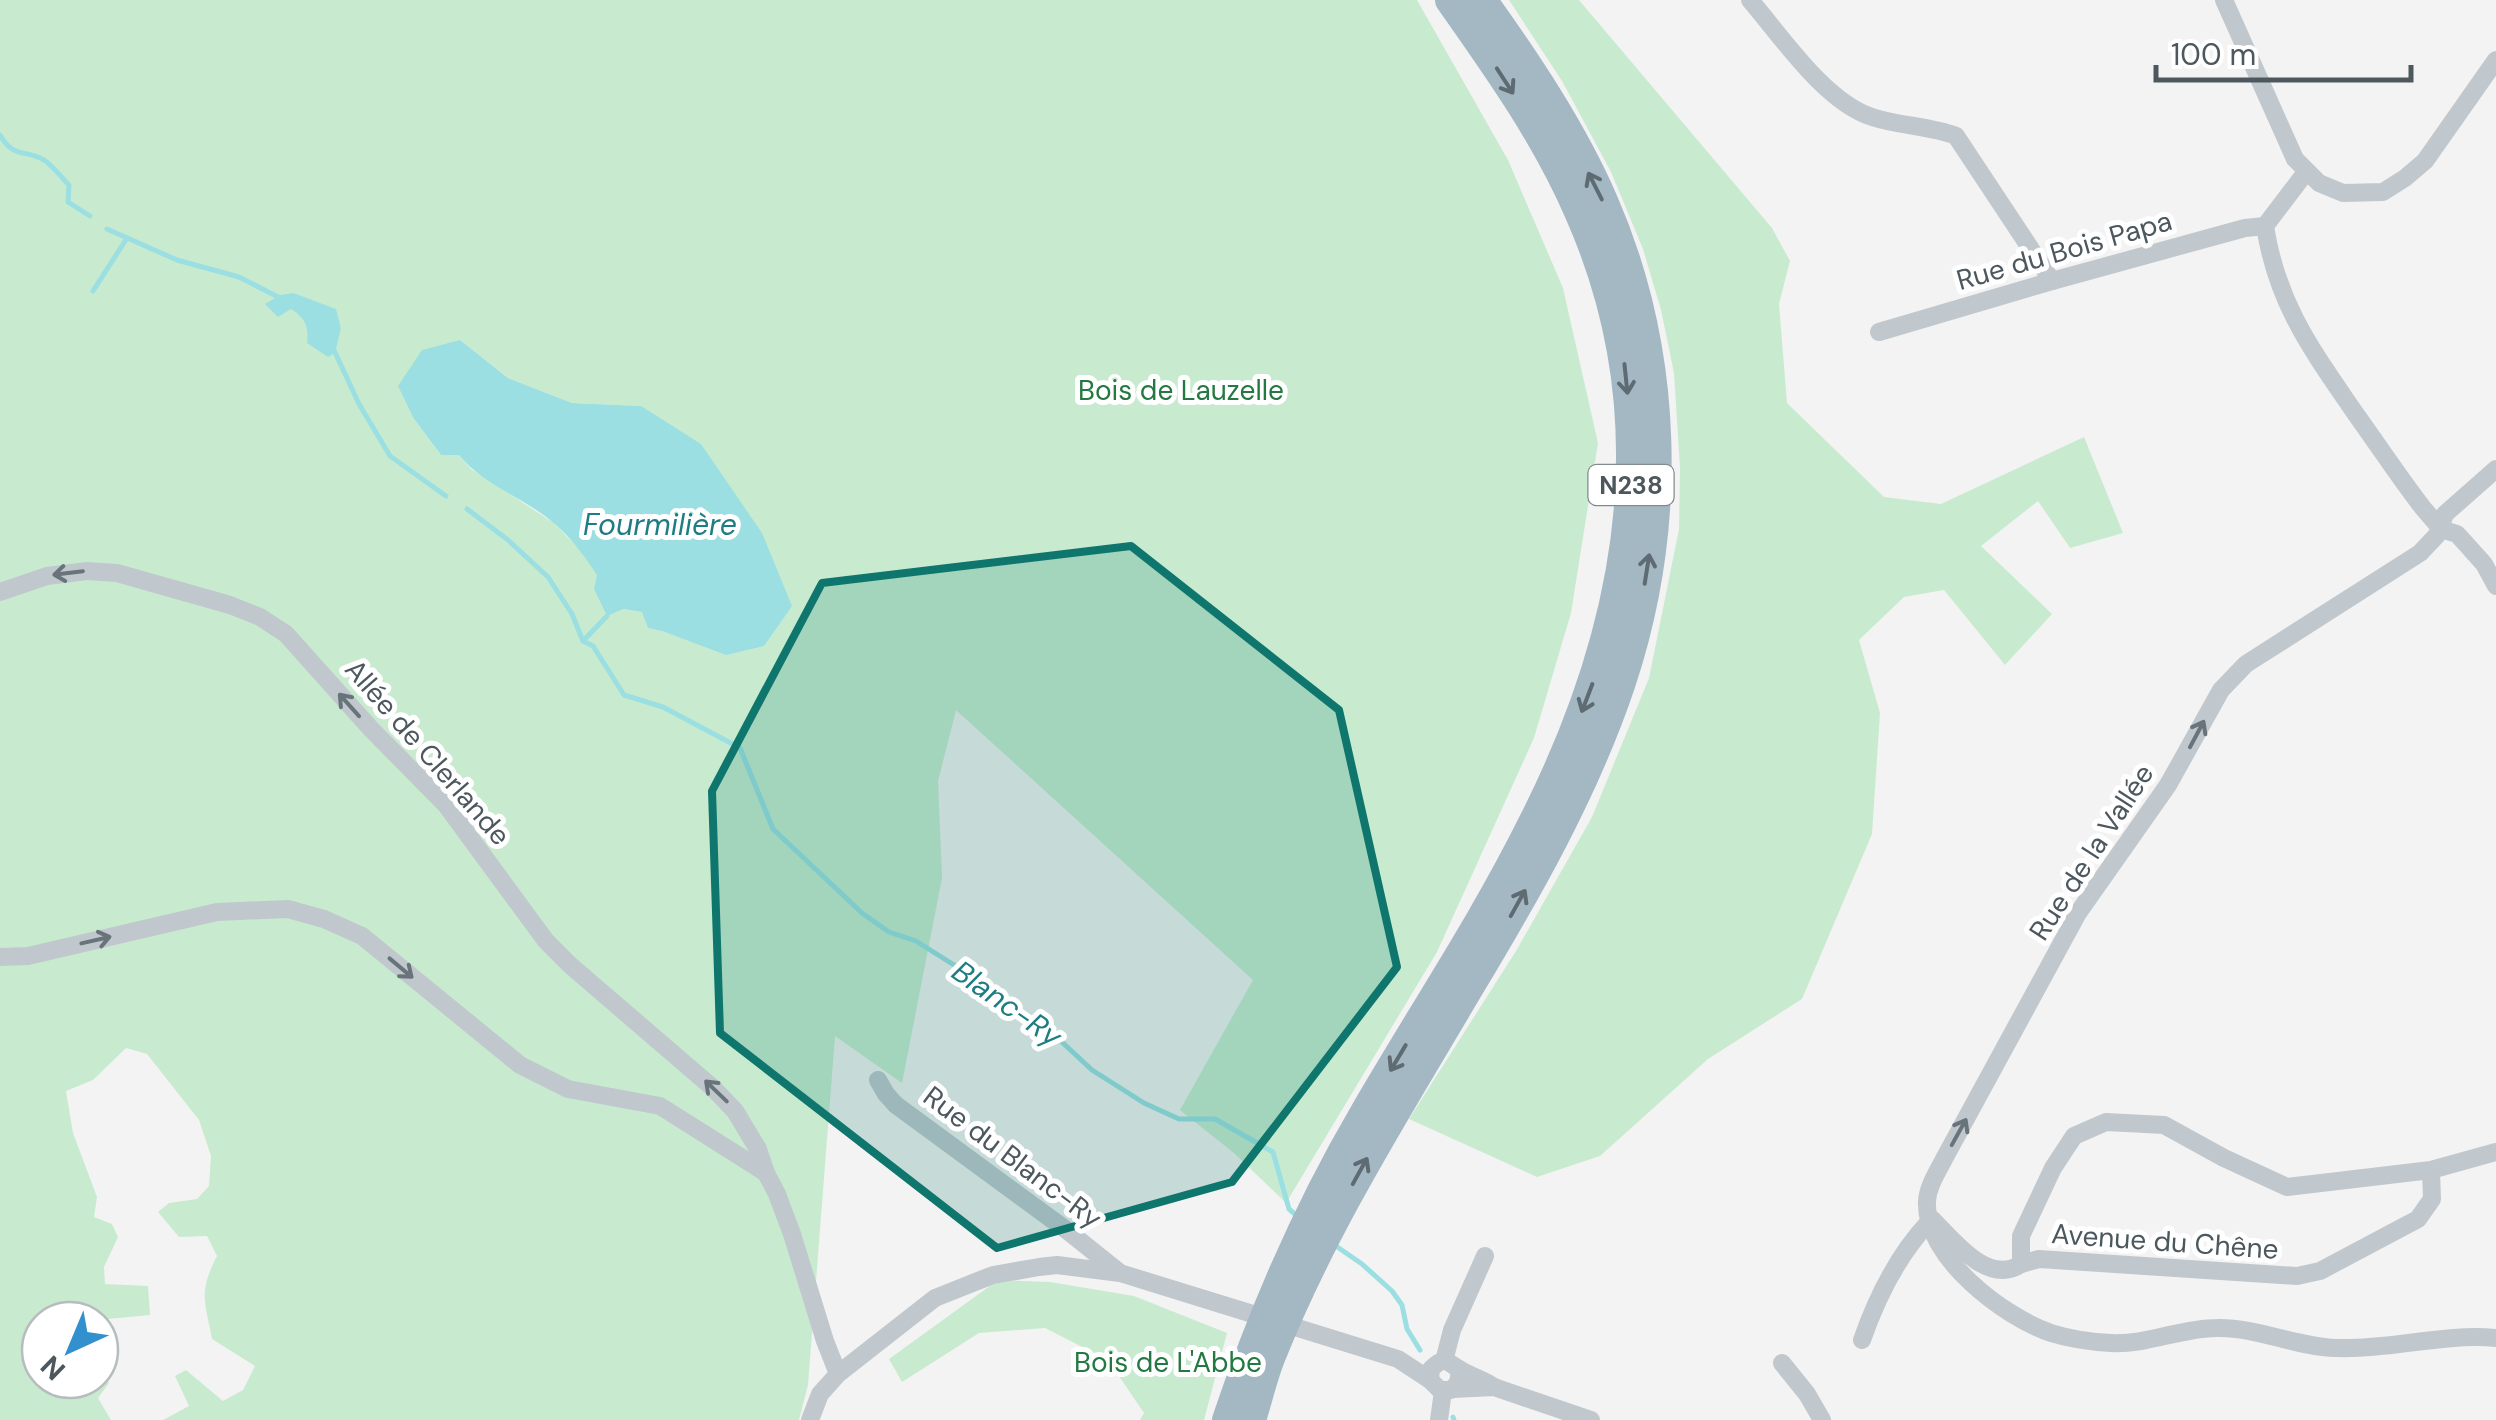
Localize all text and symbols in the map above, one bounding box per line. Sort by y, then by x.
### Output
scale bar [2156,20,2411,82]
text: 100 m [2171,35,2256,74]
one-way arrow [1495,66,1516,94]
one-way arrow [1585,172,1604,202]
street label: Rue du Bois Papa [1952,202,2176,299]
one-way arrow [1617,362,1636,395]
park label: Bois de Lauzelle [1078,372,1284,409]
road number: N238 [1588,465,1674,505]
water label: Fourmilière [583,505,737,544]
one-way arrow [1639,554,1657,586]
one-way arrow [53,564,85,583]
street label: Allée de Clerlande [337,652,519,853]
one-way arrow [1577,682,1595,713]
one-way arrow [338,693,361,718]
one-way arrow [2188,719,2207,749]
street label: Rue de la Vallée [2021,757,2162,947]
one-way arrow [1508,889,1528,918]
one-way arrow [79,930,111,948]
water label: Blanc-Ry [945,952,1071,1056]
one-way arrow [387,957,413,979]
one-way arrow [1388,1043,1408,1072]
street label: Rue du Blanc-Ry [916,1078,1110,1237]
one-way arrow [704,1079,728,1103]
one-way arrow [1950,1118,1970,1148]
one-way arrow [1350,1157,1370,1186]
street label: Avenue du Chêne [2050,1215,2280,1268]
north arrow [20,1300,120,1400]
park label: Bois de L'Abbe [1074,1344,1262,1381]
text: N [33,1347,73,1388]

